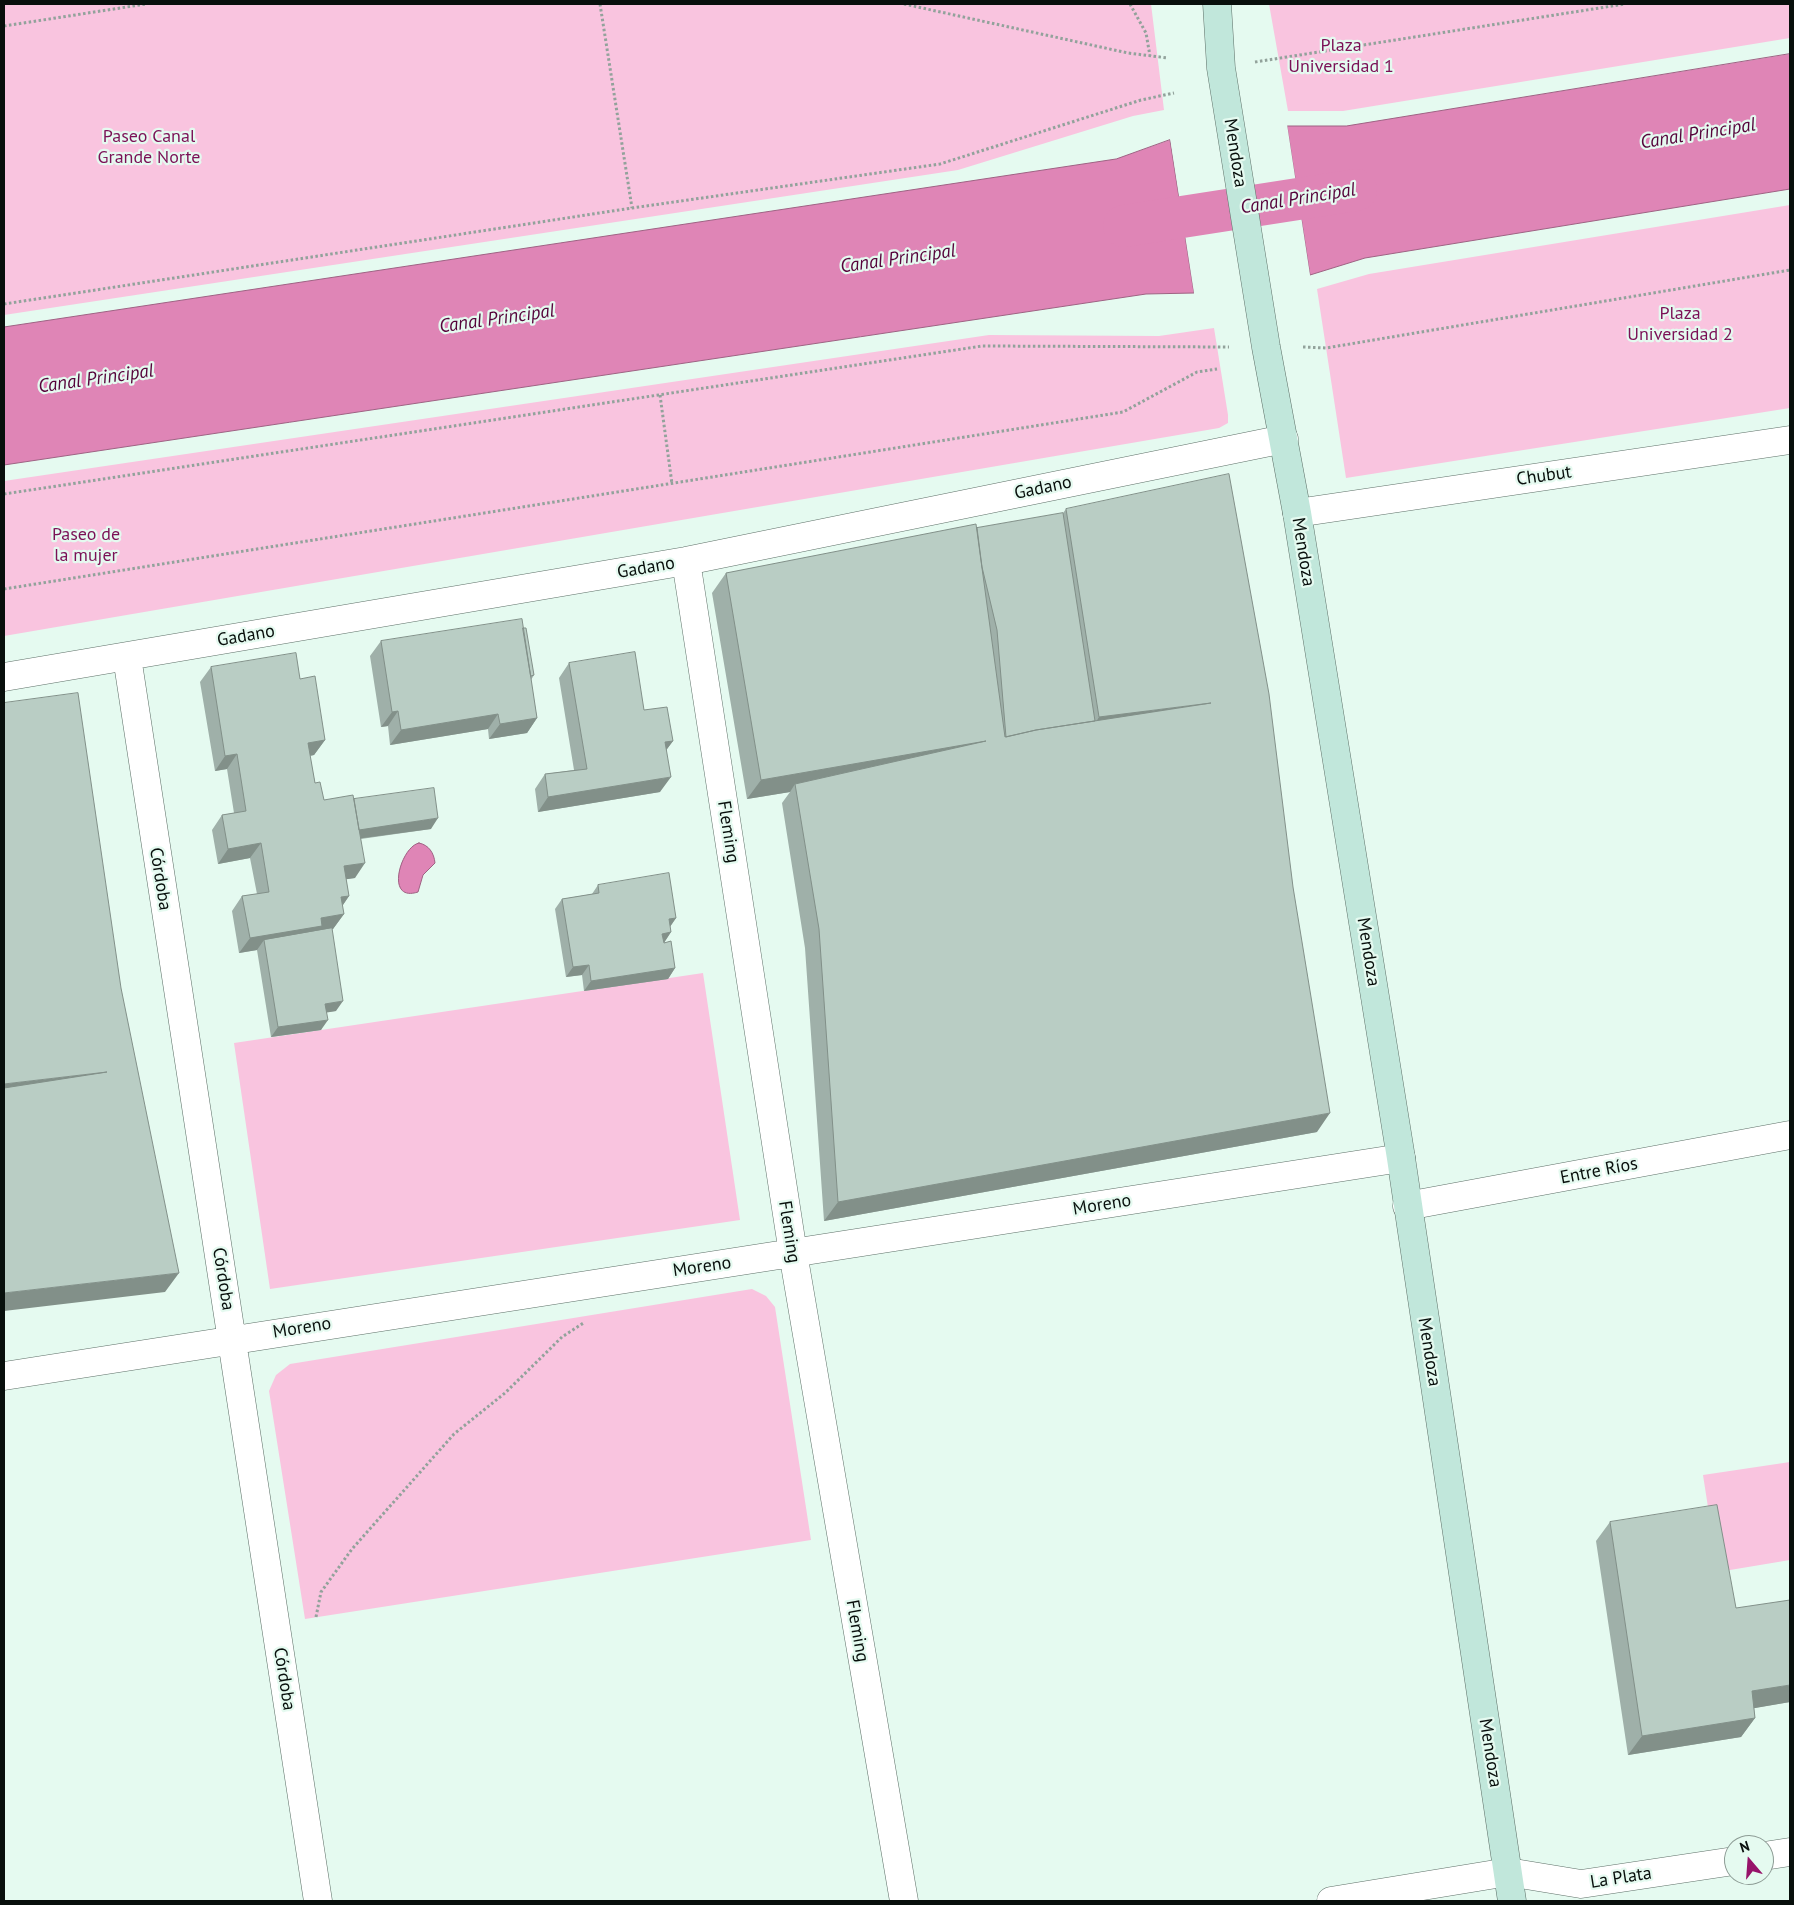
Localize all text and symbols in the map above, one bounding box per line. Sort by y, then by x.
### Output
park label: Plaza Universidad 1 [1288,35,1394,78]
water label: Canal Principal [1639,114,1757,154]
street label: Mendoza [1219,117,1251,189]
park label: Paseo Canal Grande Norte [97,126,201,168]
water label: Canal Principal [1239,179,1357,219]
water label: Canal Principal [839,240,957,278]
water label: Canal Principal [438,300,556,338]
park label: Plaza Universidad 2 [1627,303,1733,346]
water label: Canal Principal [37,360,155,398]
street label: Chubut [1515,461,1573,491]
street label: Gadano [1012,471,1074,505]
street label: Mendoza [1287,516,1319,588]
park label: Paseo de la mujer [52,524,120,566]
street label: Gadano [616,552,676,584]
street label: Gadano [216,620,276,652]
street label: Fleming [712,799,744,865]
street label: Córdoba [144,846,176,912]
street label: Mendoza [1352,916,1384,988]
street label: Entre Ríos [1559,1153,1639,1189]
street label: Moreno [1071,1190,1133,1220]
street label: Fleming [773,1199,805,1265]
street label: Córdoba [207,1246,239,1312]
street label: Moreno [671,1252,733,1282]
street label: Moreno [271,1313,333,1343]
street label: Mendoza [1413,1316,1445,1388]
street label: Fleming [841,1598,873,1664]
street label: Córdoba [268,1646,300,1712]
street label: Mendoza [1474,1717,1506,1789]
north arrow [1724,1835,1774,1885]
text: N [1738,1837,1752,1857]
street label: La Plata [1589,1862,1653,1894]

